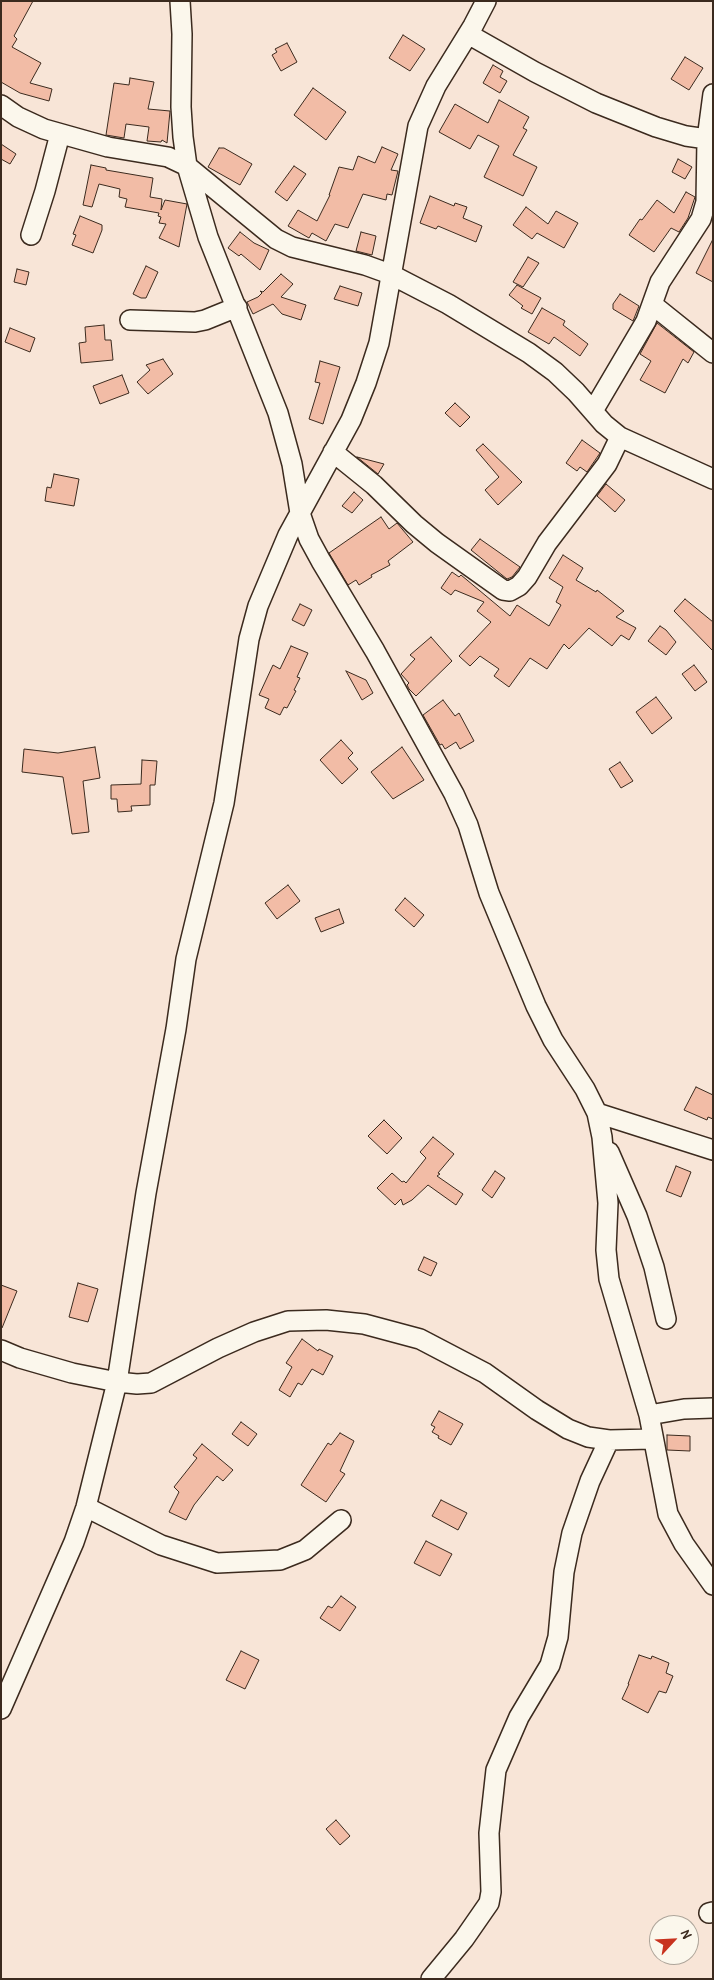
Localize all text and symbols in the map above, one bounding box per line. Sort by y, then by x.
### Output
north arrow [649,1915,699,1965]
text: N [677,1926,697,1941]

